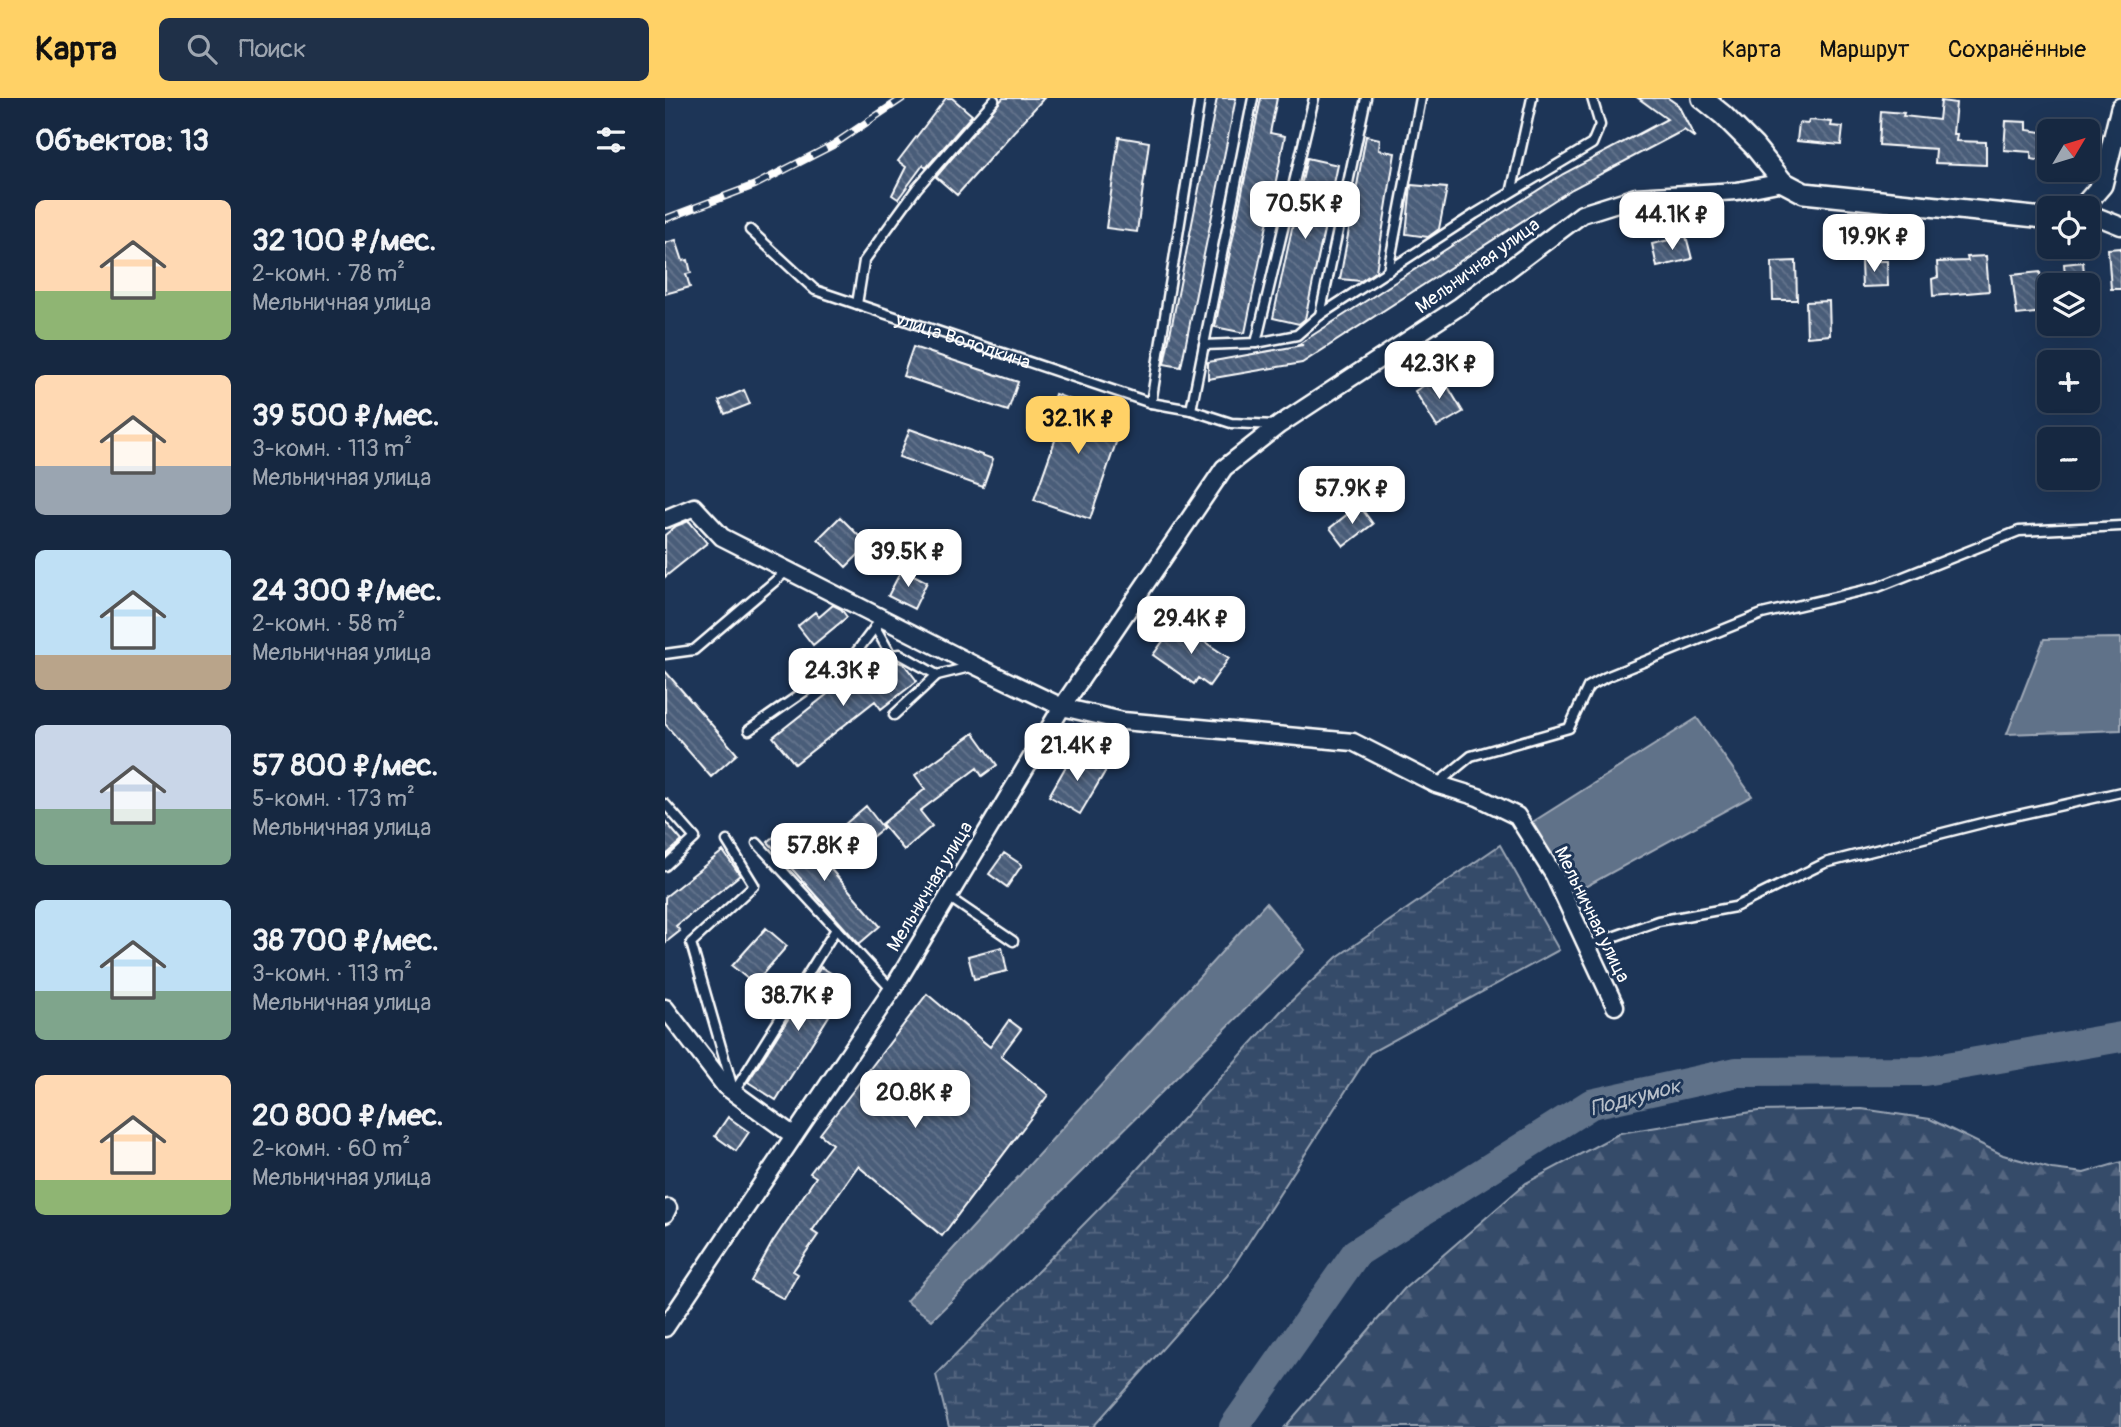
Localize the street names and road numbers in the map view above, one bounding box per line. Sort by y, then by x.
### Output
street label: Мельничная улица [1411,213,1545,319]
street label: улица Володкина [892,307,1034,375]
street label: Мельничная улица [881,817,978,956]
street label: Мельничная улица [1549,843,1635,986]

